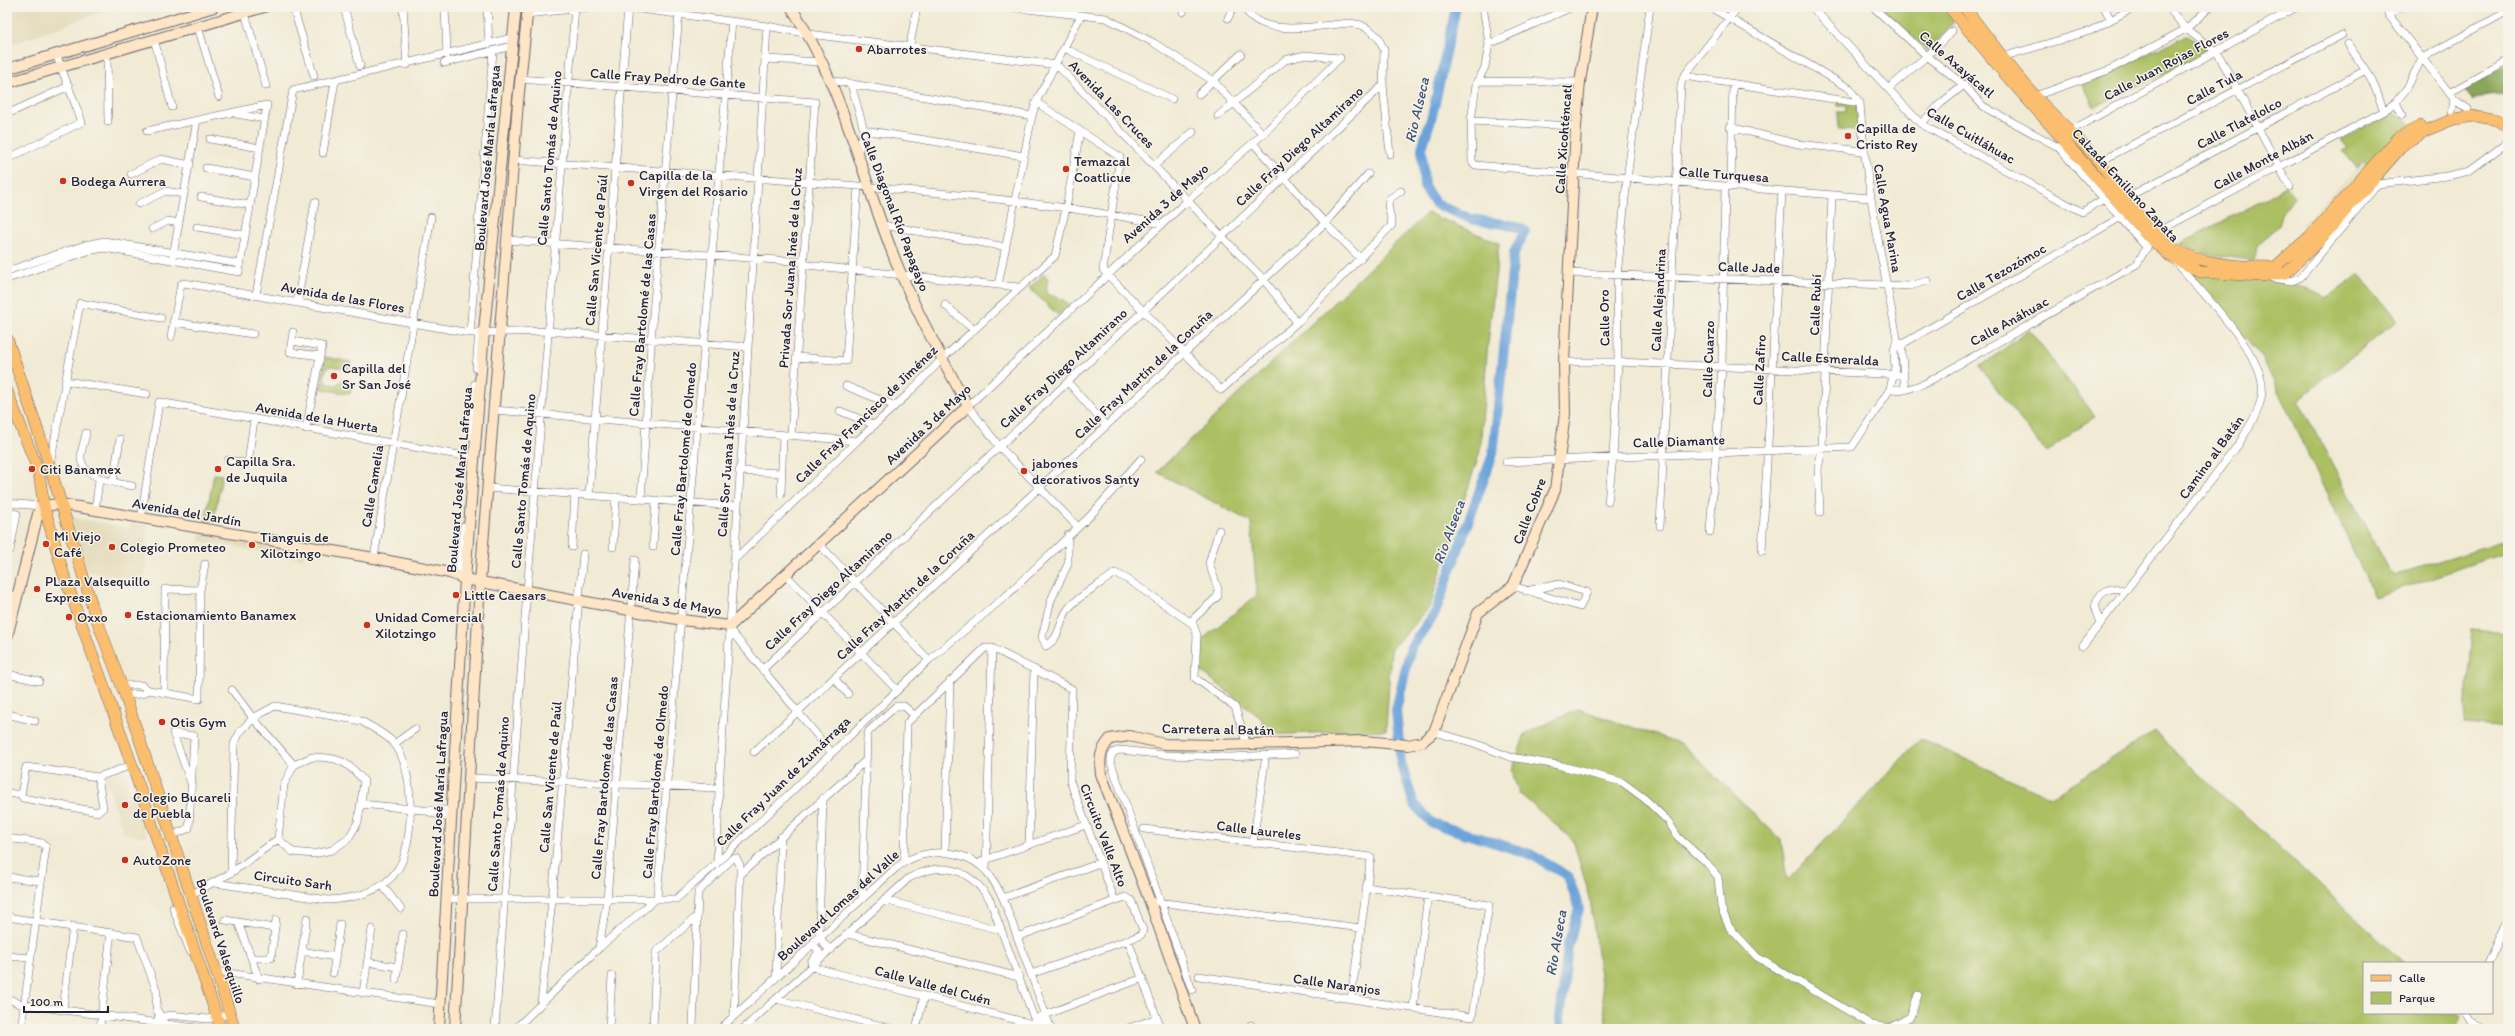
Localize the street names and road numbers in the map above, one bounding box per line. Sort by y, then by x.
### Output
street label: Calle Juan Rojas Flores [2101,24,2232,105]
street label: Calle Axayácatl [1916,27,1998,102]
street label: Avenida Las Cruces [1065,57,1158,152]
street label: Boulevard José María Lafragua [471,64,504,252]
street label: Calle Fray Pedro de Gante [590,65,747,92]
street label: Calle Tula [2183,65,2246,109]
street label: Calle Santo Tomás de Aquino [533,70,566,246]
street label: Calle Fray Diego Altamirano [1232,83,1367,210]
street label: Calle Xicohténcatl [1551,84,1576,194]
street label: Calle Tlatelolco [2194,94,2285,153]
street label: Calle Cuitláhuac [1923,103,2018,168]
street label: Calzada Emiliano Zapata [2068,125,2183,246]
street label: Calle Monte Albán [2210,127,2316,194]
street label: Calle Diagonal Río Papagayo [856,129,933,294]
street label: Avenida 3 de Mayo [1118,160,1212,247]
street label: Calle Agua Marina [1870,162,1906,274]
street label: Calle Turquesa [1678,163,1770,186]
street label: Privada Sor Juana Inés de la Cruz [775,167,806,369]
street label: Calle San Vicente de Paúl [581,174,612,326]
street label: Calle Fray Bartolomé de las Casas [625,213,660,417]
street label: Calle Tezozómoc [1953,240,2050,305]
street label: Calle Alejandrina [1647,247,1670,352]
street label: Calle Jade [1718,258,1781,277]
street label: Calle Rubí [1806,274,1825,336]
street label: Avenida de las Flores [280,278,406,317]
street label: Calle Oro [1596,289,1613,347]
street label: Calle Anáhuac [1967,293,2051,350]
street label: Calle Fray Diego Altamirano [996,305,1131,432]
street label: Calle Fray Martín de la Coruña [1071,306,1216,443]
street label: Calle Cuarzo [1699,320,1718,398]
street label: Calle Zafiro [1749,334,1770,406]
street label: Calle Fray Francisco de Jiménez [791,341,942,487]
street label: Calle Esmeralda [1781,347,1879,370]
street label: Calle Sor Juana Inés de la Cruz [714,350,744,538]
street label: Calle Fray Bartolomé de Olmedo [667,362,700,557]
street label: Avenida 3 de Mayo [882,380,975,468]
street label: Boulevard José María Lafragua [443,386,476,574]
street label: Calle Santo Tomás de Aquino [507,393,540,569]
street label: Avenida de la Huerta [254,398,380,437]
street label: Camino al Batán [2175,412,2248,503]
street label: Calle Diamante [1633,431,1726,452]
street label: Calle Camelia [358,443,388,529]
street label: Calle Cobre [1509,475,1550,547]
street label: Avenida del Jardín [131,495,243,531]
street label: Calle Fray Diego Altamirano [761,527,896,654]
street label: Calle Fray Martín de la Coruña [833,527,978,664]
street label: Avenida 3 de Mayo [611,583,723,619]
street label: Calle Fray Bartolomé de las Casas [587,676,622,880]
street label: Calle Fray Bartolomé de Olmedo [639,685,672,880]
street label: Calle San Vicente de Paúl [535,701,566,853]
street label: Boulevard José María Lafragua [425,710,452,898]
street label: Calle Fray Juan de Zumárraga [713,712,855,850]
street label: Calle Santo Tomás de Aquino [484,716,513,892]
street label: Carretera al Batán [1162,720,1275,739]
street label: Circuito Valle Alto [1076,781,1131,889]
street label: Calle Laureles [1216,817,1302,844]
street label: Boulevard Lomas del Valle [774,846,903,965]
street label: Circuito Sarh [253,867,333,894]
street label: Boulevard Valsequillo [192,876,249,1006]
street label: Calle Valle del Cuén [873,962,993,1009]
street label: Calle Naranjos [1292,970,1382,999]

